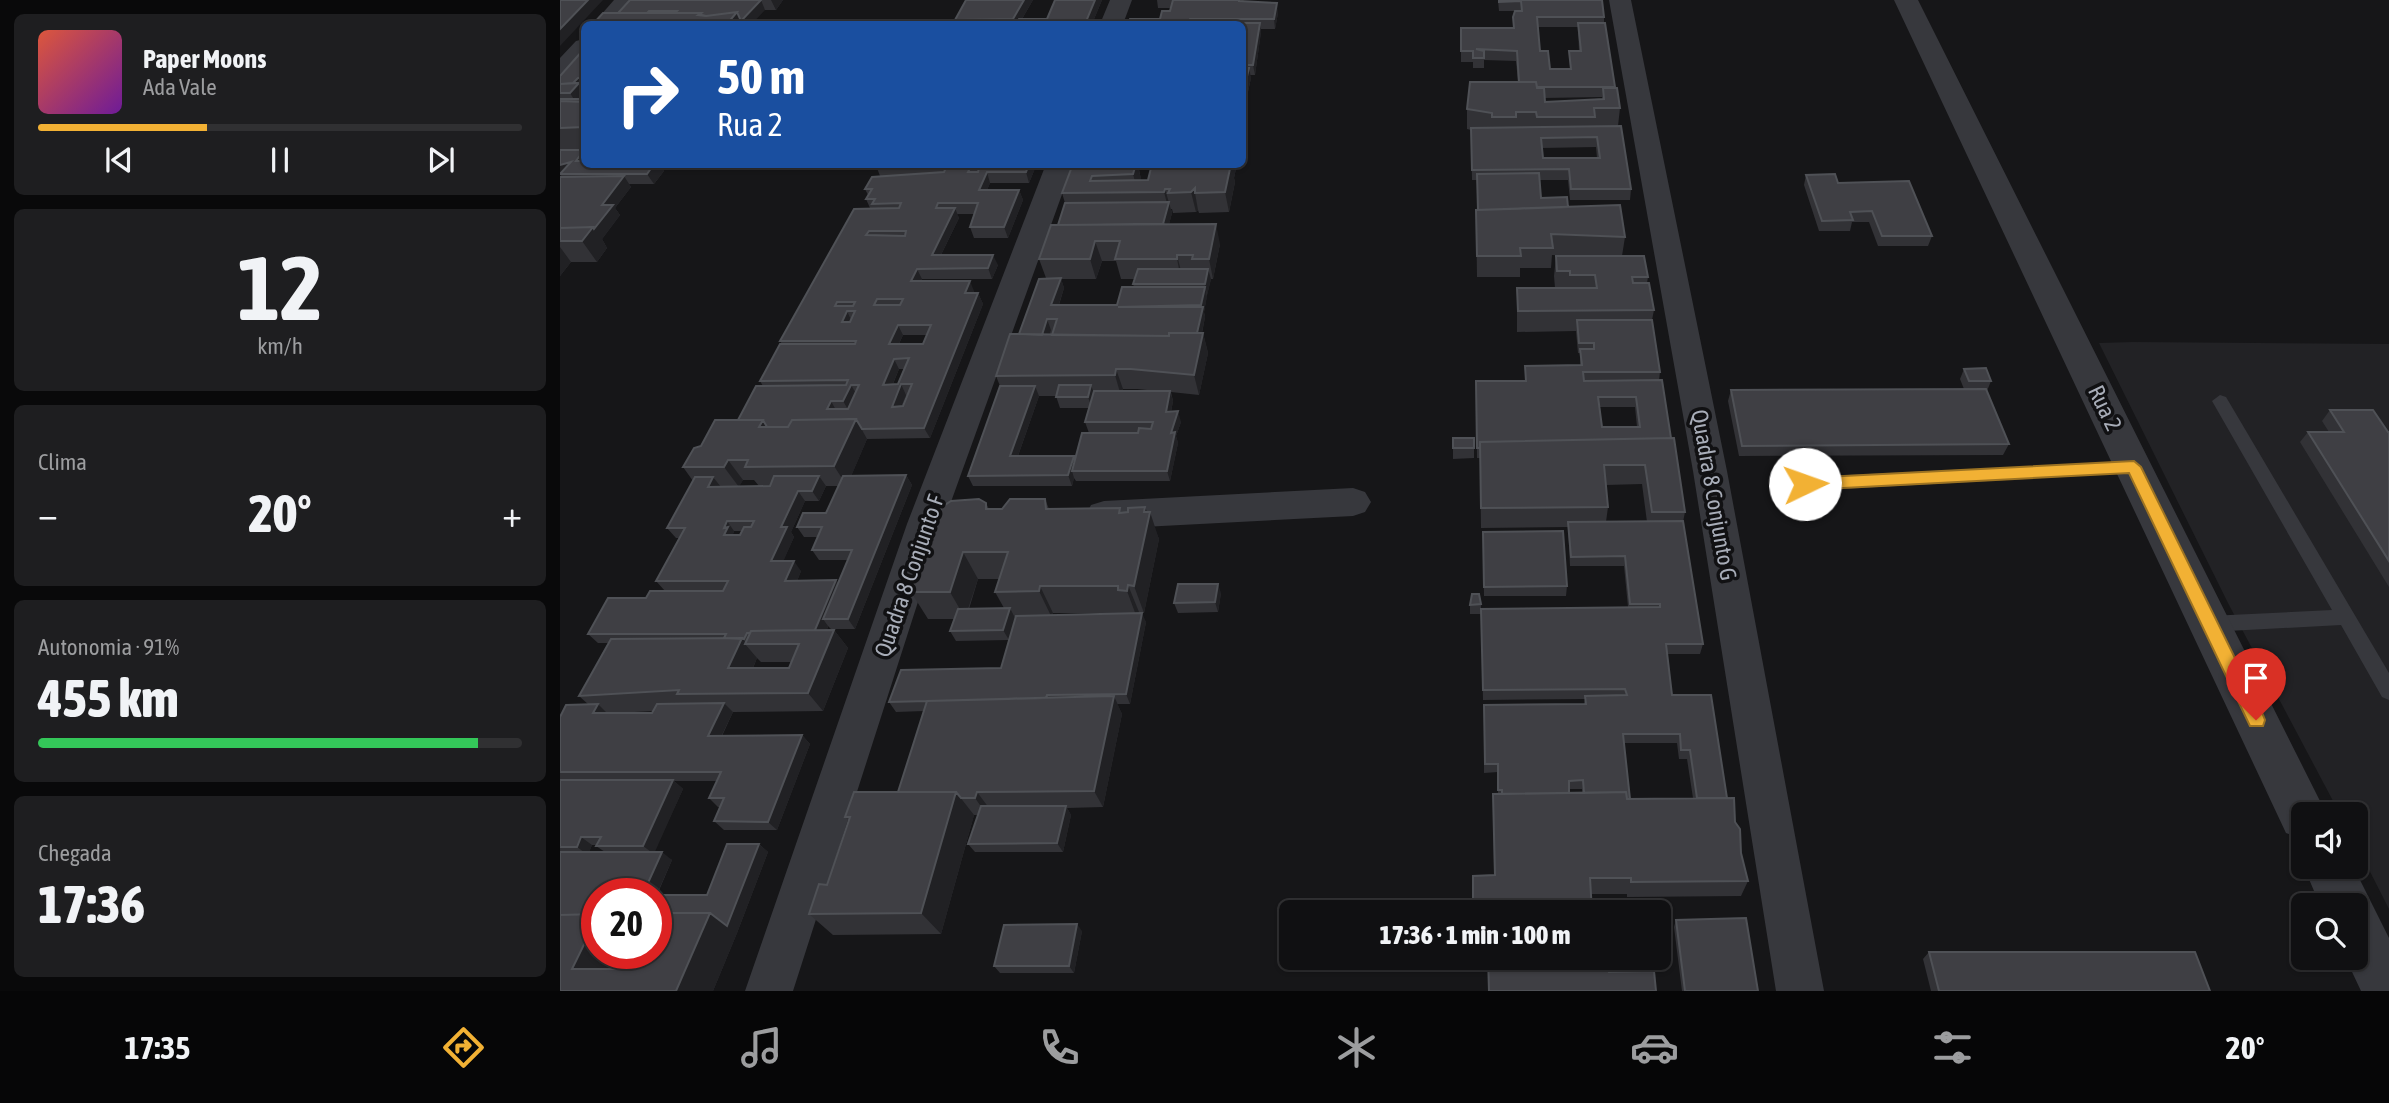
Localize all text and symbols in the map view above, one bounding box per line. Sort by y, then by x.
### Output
text: Paper Moons [143,44,266,74]
text: 50 m [717,48,805,104]
icon: right [602,49,693,140]
text: Ada Vale [143,74,217,100]
text: Rua 2 [717,106,783,143]
icon: previous [100,141,138,179]
icon: pause [261,141,299,179]
icon: next [422,141,460,179]
text: 12 [237,235,323,339]
text: km/h [257,333,303,359]
street label: Rua 2 [2083,381,2127,435]
street label: Quadra 8 Conjunto G [1686,408,1742,582]
position arrow [1768,447,1842,521]
text: Clima [38,449,87,475]
text: 20° [248,483,312,543]
street label: Quadra 8 Conjunto F [869,491,949,660]
text: − [38,492,58,535]
text: + [502,492,522,535]
text: Autonomia · 91% [38,634,179,660]
pin [2226,648,2286,720]
icon: arrive [2237,659,2275,697]
text: 455 km [38,668,179,728]
map controls [2291,802,2368,970]
button: sound [2291,802,2368,879]
text: Chegada [38,840,112,866]
text: 17:36 [38,874,145,934]
speed limit sign: 20 [581,878,672,969]
button: search [2291,893,2368,970]
text: 17:36 · 1 min · 100 m [1380,920,1570,950]
icon: directions [439,1023,488,1072]
icon: music [737,1023,786,1072]
icon: phone [1035,1023,1084,1072]
icon: climate [1332,1023,1381,1072]
icon: car [1630,1023,1679,1072]
icon: filters [1928,1023,1977,1072]
text: 17:35 [124,1029,190,1066]
text: 20° [2226,1029,2265,1066]

